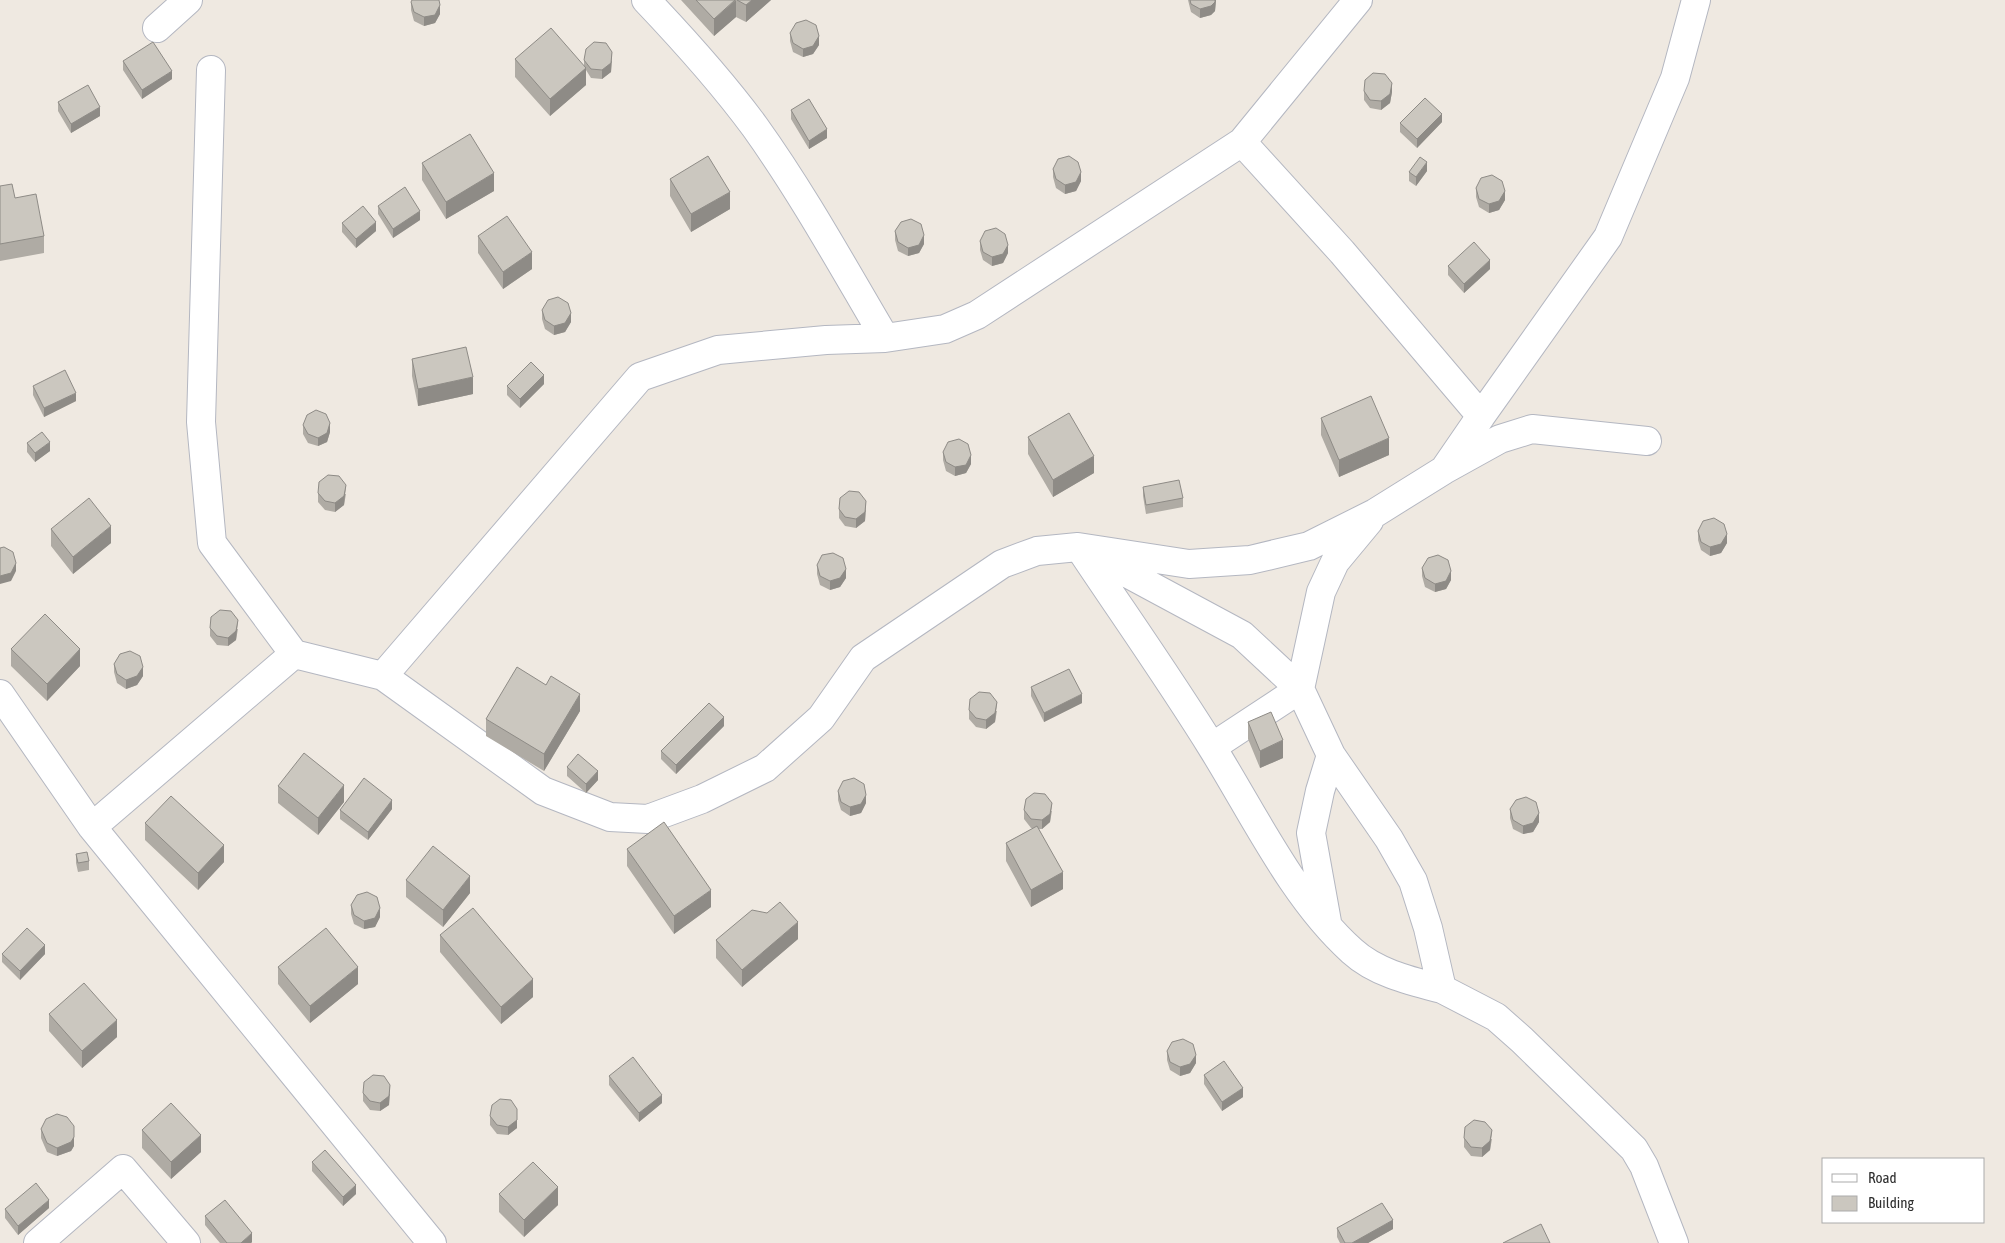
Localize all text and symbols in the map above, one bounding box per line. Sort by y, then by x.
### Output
legend [1822,1158,1985,1223]
text: Road [1868,1169,1897,1186]
text: Building [1868,1194,1914,1211]

